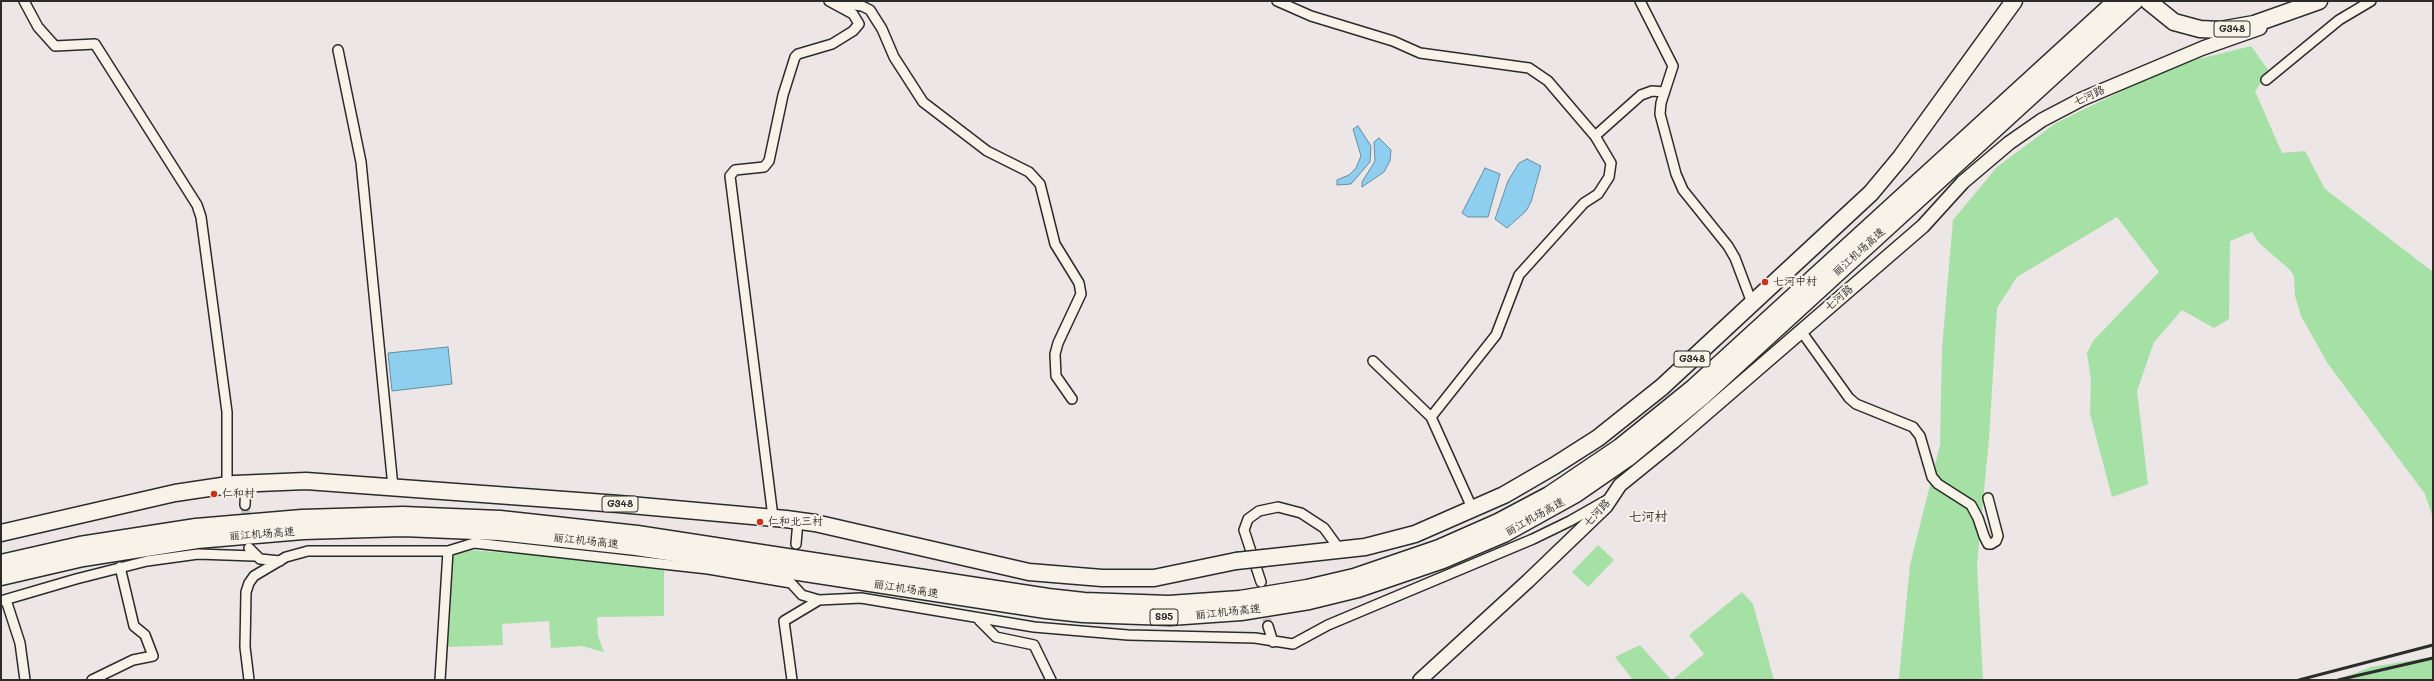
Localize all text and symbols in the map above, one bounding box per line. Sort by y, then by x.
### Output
road number: G348 [2214,21,2250,37]
street label: 七河路 [2071,83,2107,109]
street label: 丽江机场高速 [1830,225,1888,279]
place label: 七河中村 [1773,275,1817,289]
marker: 七河中村 [1760,277,1770,287]
street label: 七河路 [1822,282,1856,314]
road number: G348 [1674,351,1710,367]
place label: 仁和村 [222,487,255,501]
marker: 仁和村 [209,489,219,499]
street label: 丽江机场高速 [1503,495,1567,539]
road number: G348 [602,496,638,512]
street label: 七河路 [1581,496,1613,530]
district label: 七河村 [1629,509,1667,525]
place label: 仁和北三村 [768,515,823,529]
marker: 仁和北三村 [755,517,765,527]
street label: 丽江机场高速 [229,525,295,543]
street label: 丽江机场高速 [552,531,620,551]
street label: 丽江机场高速 [872,577,940,601]
street label: 丽江机场高速 [1194,602,1262,622]
road number: S95 [1150,609,1178,625]

